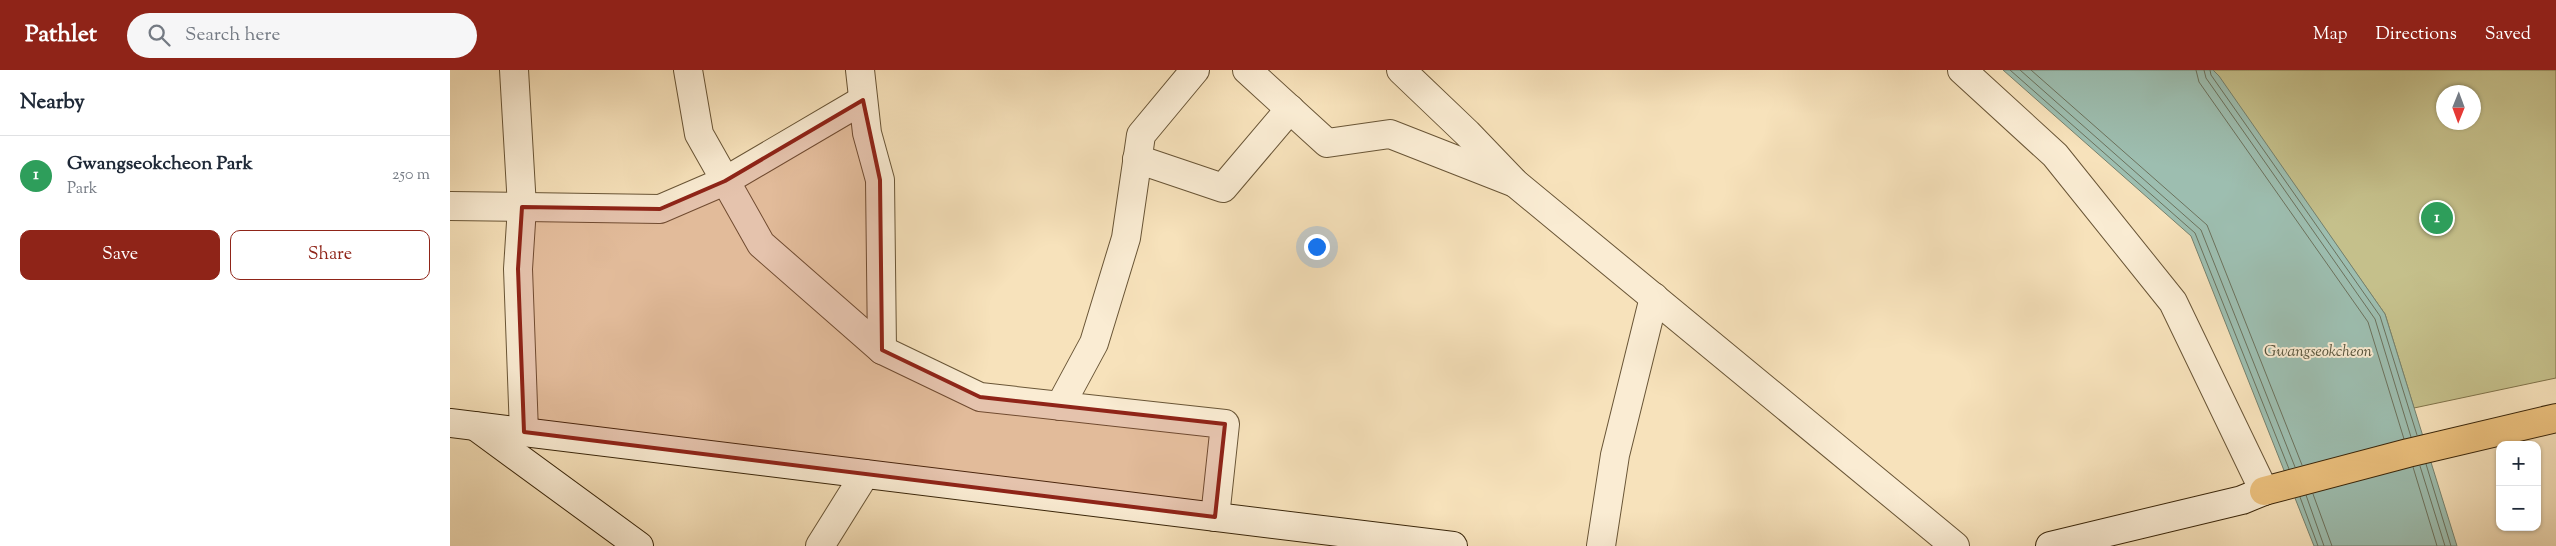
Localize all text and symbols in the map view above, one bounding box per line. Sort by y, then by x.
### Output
search box [127,13,477,58]
text: Pathlet [25,18,97,52]
icon: search [145,21,173,49]
text: Search here [185,22,280,49]
text: Map [2313,22,2348,48]
text: Directions [2376,22,2457,48]
text: Saved [2485,22,2531,48]
north arrow [2436,85,2481,130]
text: Nearby [20,88,85,118]
text: Gwangseokcheon Park [67,151,253,178]
text: 1 [33,164,39,187]
text: 250 m [392,164,430,187]
text: Park [67,178,98,201]
pin: 1 [2421,199,2453,237]
button: Save [20,230,220,280]
button: Share [230,230,430,280]
your location [1304,234,1330,260]
water label: Gwangseokcheon [2264,341,2373,364]
map controls [2496,441,2541,531]
button: + [2496,441,2541,486]
button: − [2496,486,2541,531]

